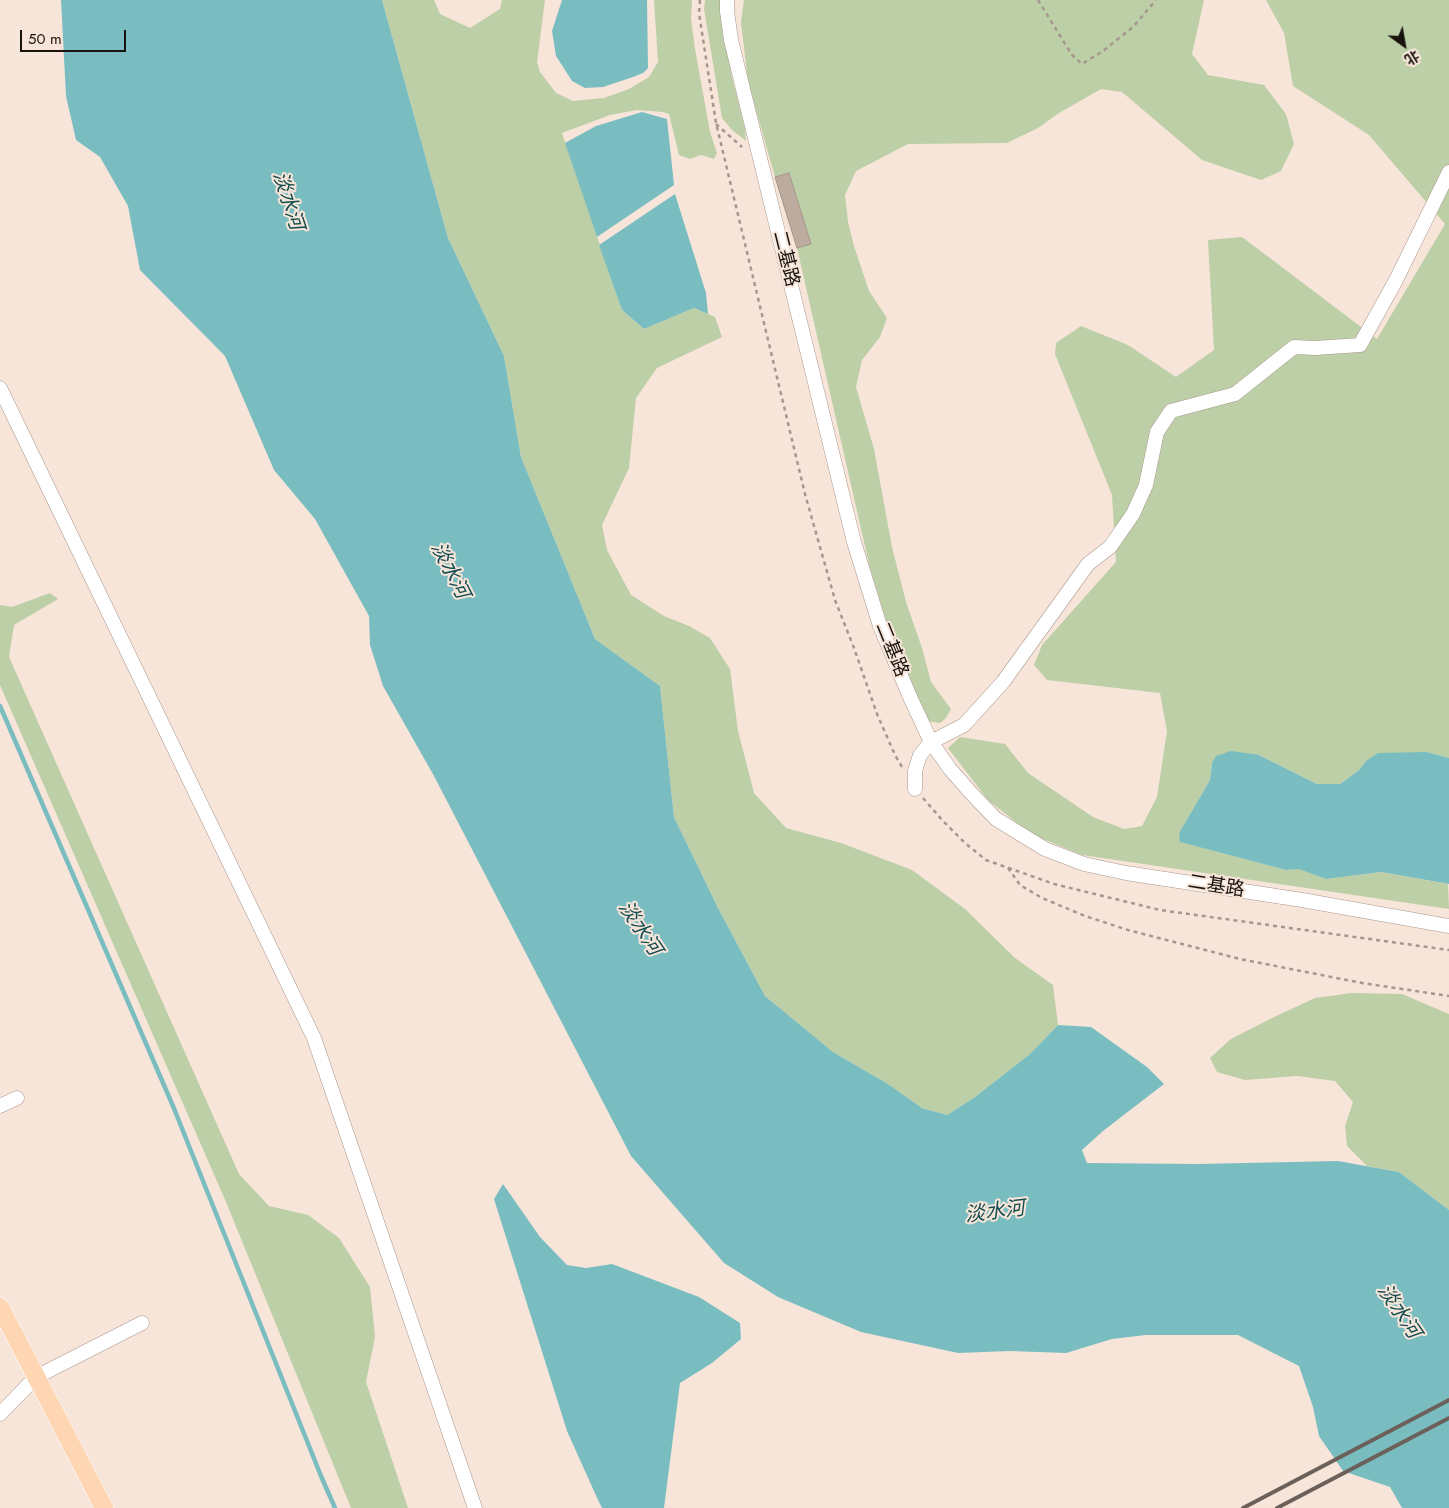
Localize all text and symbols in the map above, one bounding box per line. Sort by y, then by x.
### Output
scale bar [22,20,129,52]
north arrow [1379,20,1429,70]
text: 50 m [28,28,62,50]
text: 北 [1401,46,1423,70]
water label: 淡水河 [266,169,308,233]
street label: 二基路 [767,229,803,289]
water label: 淡水河 [425,539,473,603]
street label: 二基路 [870,619,912,681]
street label: 二基路 [1186,871,1246,903]
water label: 淡水河 [612,897,666,961]
water label: 淡水河 [964,1197,1026,1229]
water label: 淡水河 [1371,1280,1425,1344]

